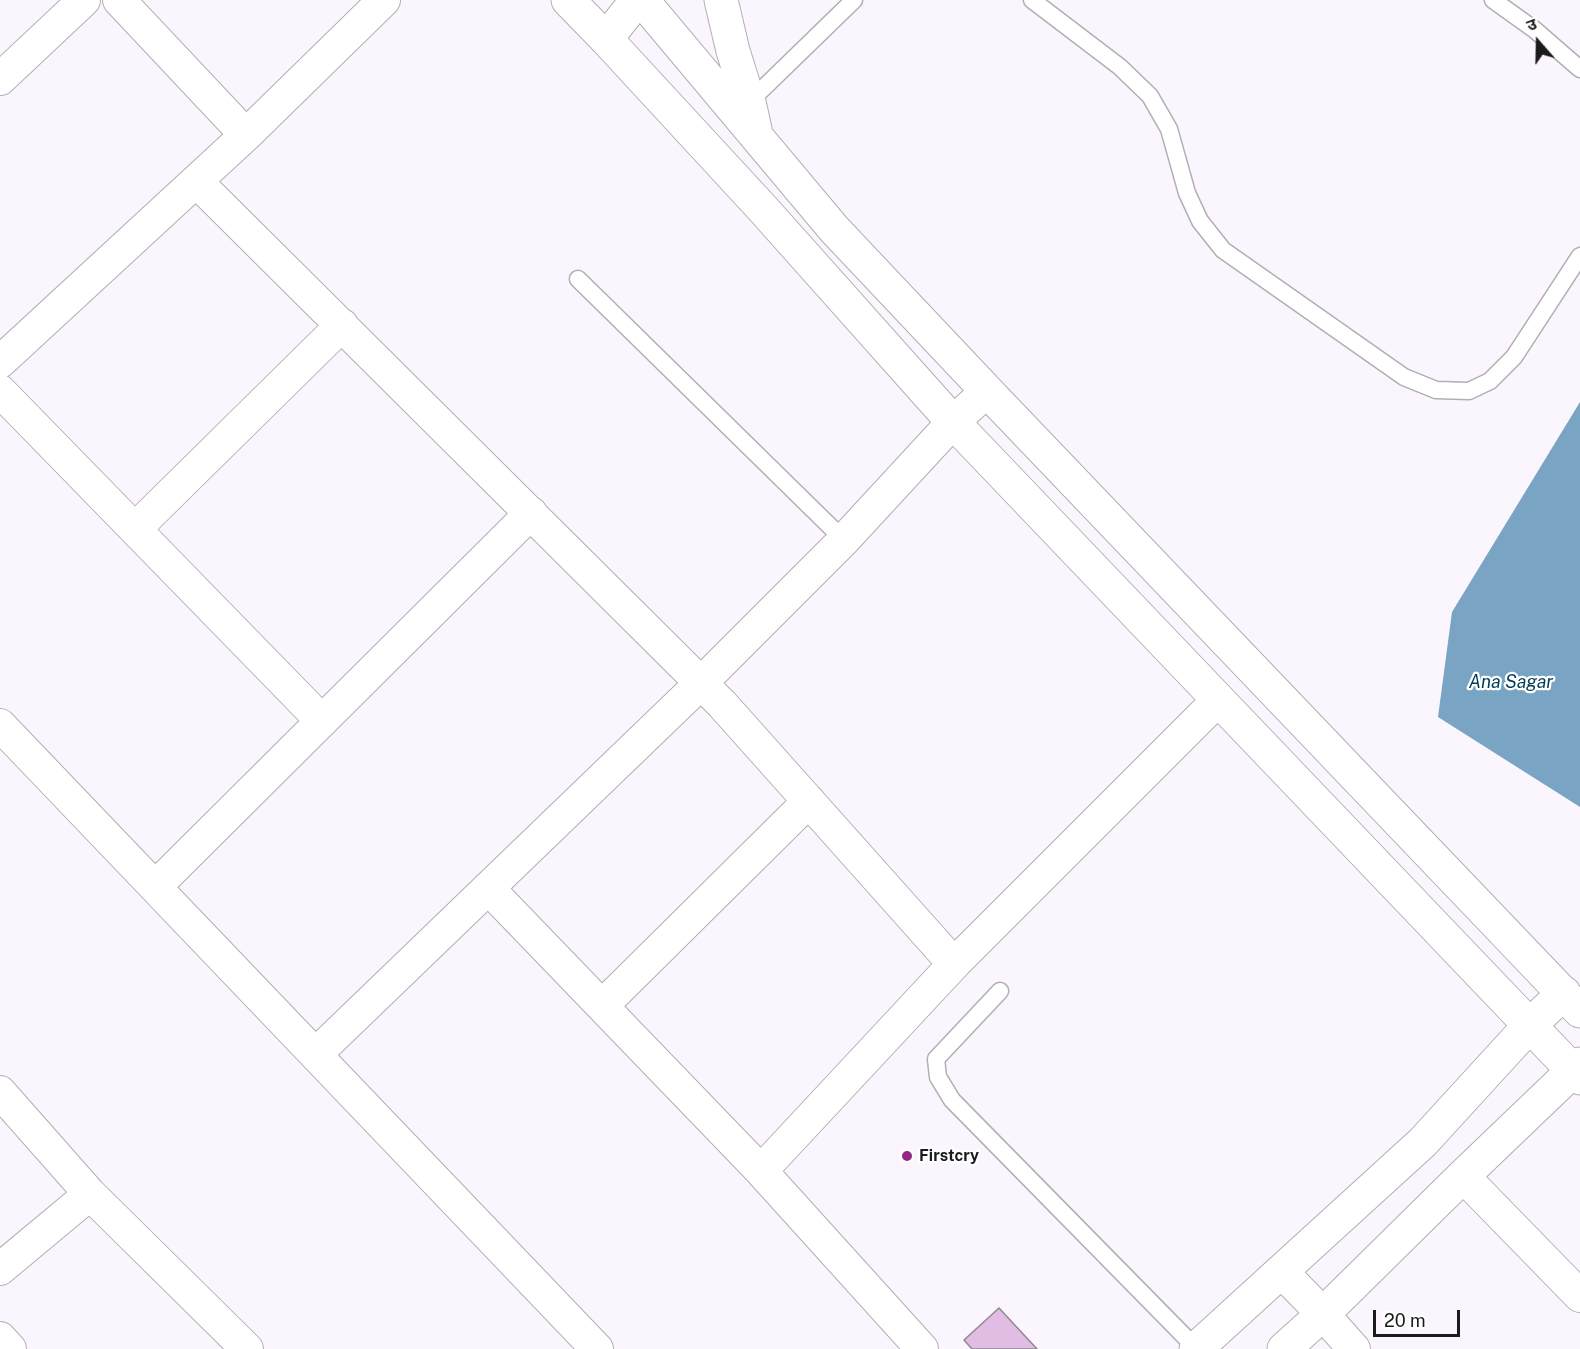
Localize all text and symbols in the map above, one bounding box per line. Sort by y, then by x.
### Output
north arrow [1508,12,1568,72]
text: उ [1524,14,1539,35]
water label: Ana Sagar [1469,671,1553,693]
place label: Firstcry [919,1146,979,1166]
marker: Firstcry [900,1149,914,1163]
scale bar [1376,1298,1463,1336]
text: 20 m [1384,1310,1426,1331]

